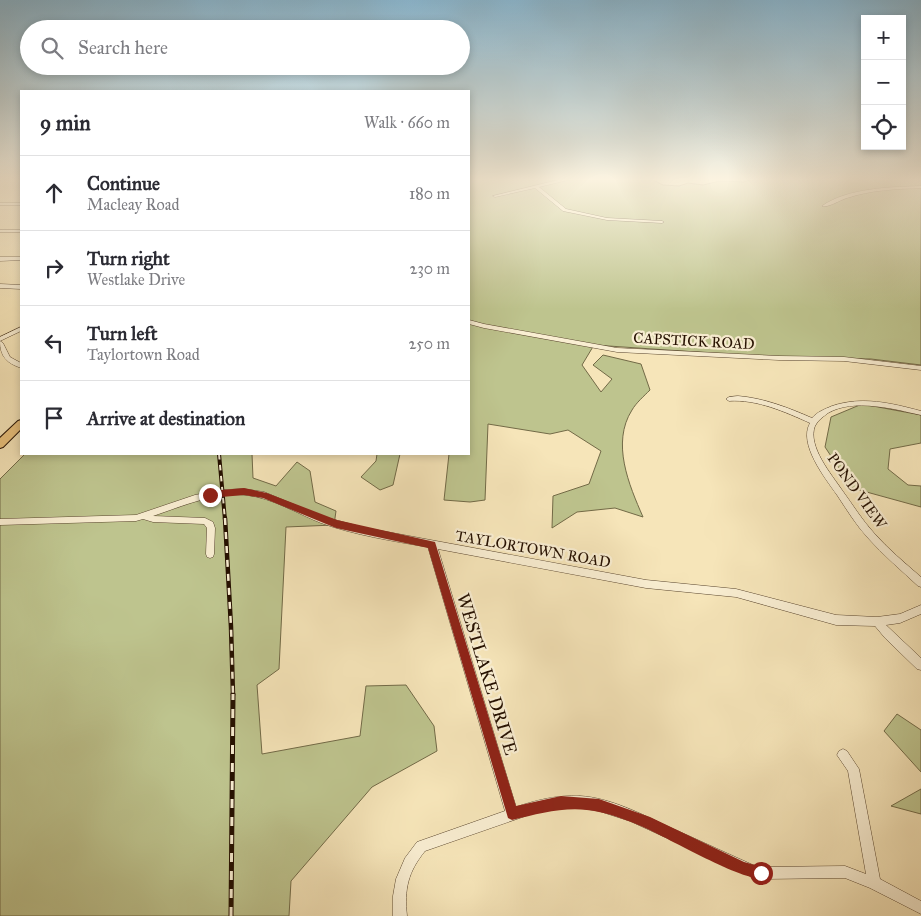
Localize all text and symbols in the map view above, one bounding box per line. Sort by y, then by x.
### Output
map controls [861,15,906,150]
button: + [861,15,906,60]
search box [20,20,470,75]
icon: search [38,34,66,62]
text: Search here [78,36,168,59]
button: − [861,60,906,105]
button: locate [861,105,906,150]
text: 9 min [40,110,91,136]
text: Walk · 660 m [364,113,450,132]
text: Continue [87,172,160,195]
icon: ahead [40,179,68,207]
text: 180 m [409,184,450,203]
text: Macleay Road [87,195,180,214]
text: Turn right [87,247,170,270]
icon: right [40,254,68,282]
text: 230 m [410,259,450,278]
text: Westlake Drive [87,270,185,289]
text: Turn left [87,322,157,345]
icon: left [40,329,68,357]
street label: CAPSTICK ROAD [633,329,755,353]
text: 250 m [409,334,450,353]
text: Taylortown Road [87,345,200,364]
icon: arrive [40,404,68,432]
text: Arrive at destination [87,407,245,430]
street label: POND VIEW [823,450,891,533]
route end [199,484,222,507]
street label: TAYLORTOWN ROAD [454,526,612,572]
street label: WESTLAKE DRIVE [452,590,522,758]
route start [750,862,773,885]

